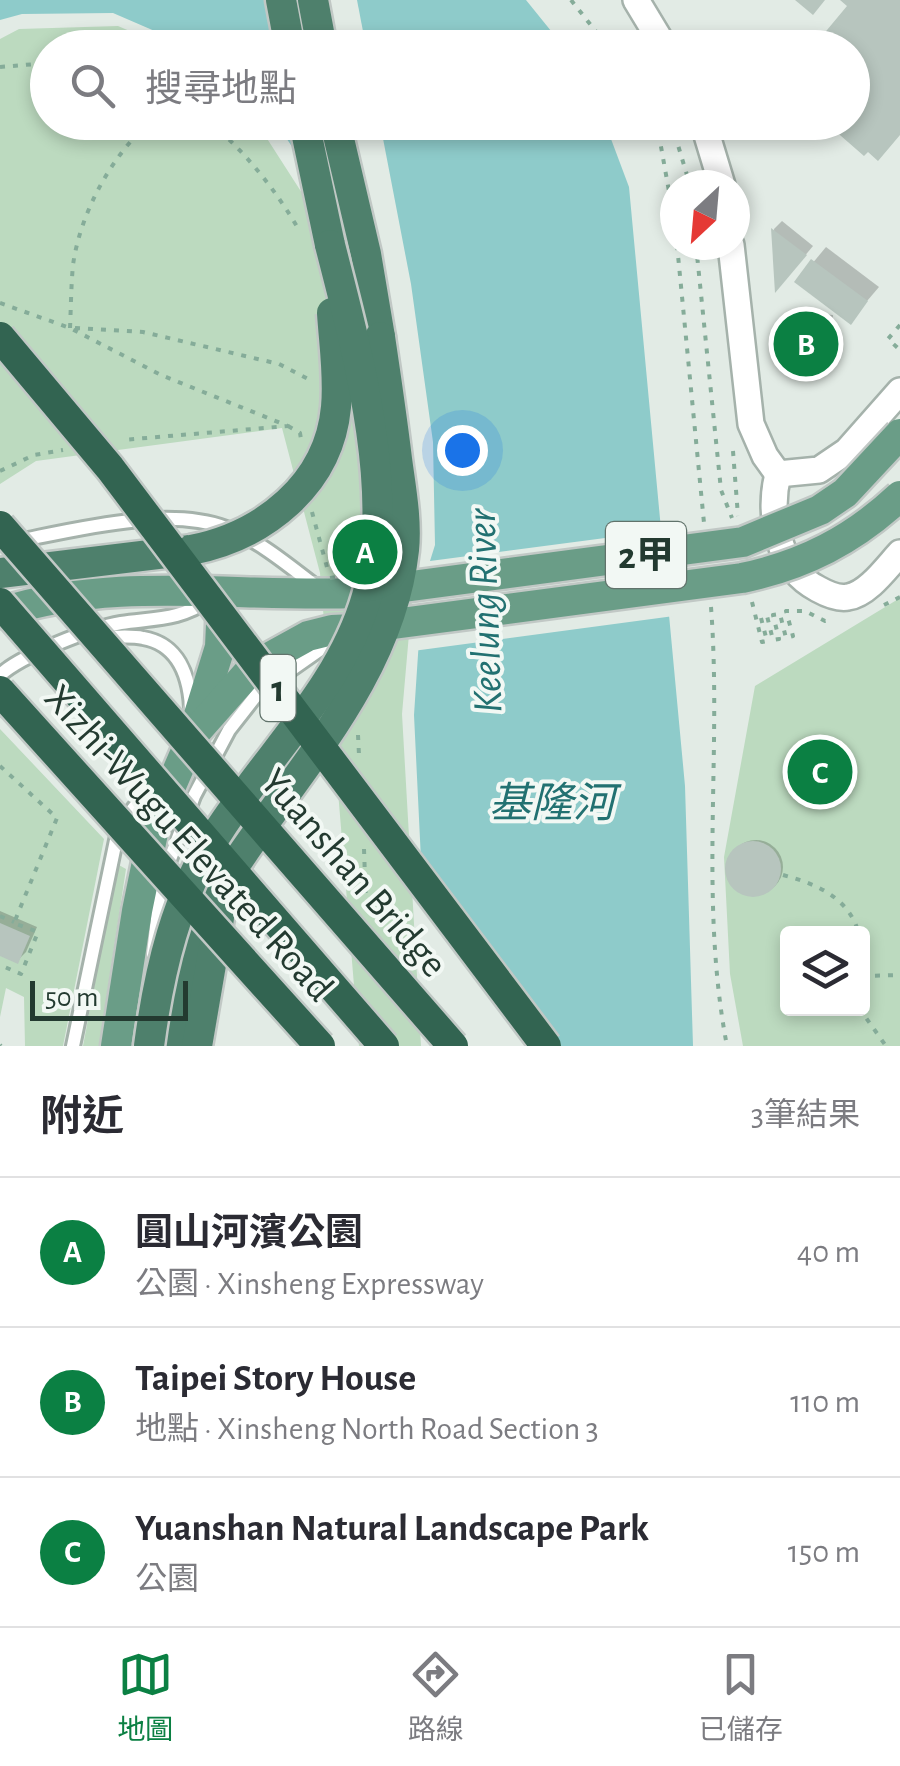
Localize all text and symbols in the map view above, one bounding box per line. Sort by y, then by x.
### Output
search box [30,30,870,140]
icon: search [65,58,120,113]
text: 搜尋地點 [145,71,297,109]
north arrow [660,170,750,260]
pin: B [774,306,838,382]
your location [437,425,488,476]
water label: Keelung River [460,507,510,714]
pin: A [332,514,398,590]
road number: 2甲 [606,522,686,588]
road number: 1 [260,655,296,721]
street label: Xizhi-Wugu Elevated Road [37,678,341,1009]
pin: C [788,734,852,810]
street label: Yuanshan Bridge [253,762,454,985]
water label: 基隆河 [489,781,622,825]
map controls [780,926,870,1016]
button: layers [780,926,870,1016]
scale bar [30,976,188,1020]
text: 50 m [45,984,99,1012]
text: 附近 [40,1096,124,1138]
text: 3筆結果 [751,1099,860,1131]
text: 圓山河濱公園 [135,1215,363,1253]
text: A [63,1236,82,1268]
text: 40 m [797,1236,860,1268]
text: 公園 · Xinsheng Expressway [135,1268,484,1300]
text: Taipei Story House [135,1360,416,1398]
text: B [63,1386,82,1418]
text: 110 m [790,1386,860,1418]
text: 地點 · Xinsheng North Road Section 3 [135,1413,599,1445]
text: Yuanshan Natural Landscape Park [135,1510,649,1548]
text: C [64,1536,81,1568]
text: 150 m [788,1536,860,1568]
text: 公園 [135,1563,199,1595]
tab: 地圖 [117,1647,173,1748]
tab: 路線 [408,1647,464,1748]
tab: 已儲存 [699,1647,783,1748]

